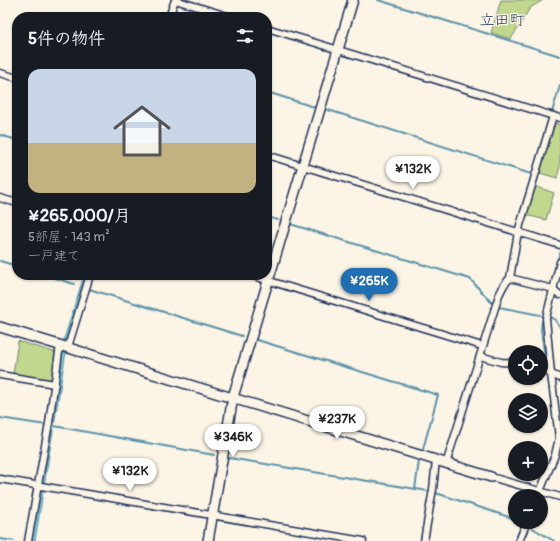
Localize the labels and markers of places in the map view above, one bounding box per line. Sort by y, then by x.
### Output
pin: ¥132K [385,156,441,190]
pin: ¥265K [341,268,397,302]
pin: ¥237K [309,406,365,440]
pin: ¥346K [205,424,261,458]
pin: ¥132K [102,458,158,492]

